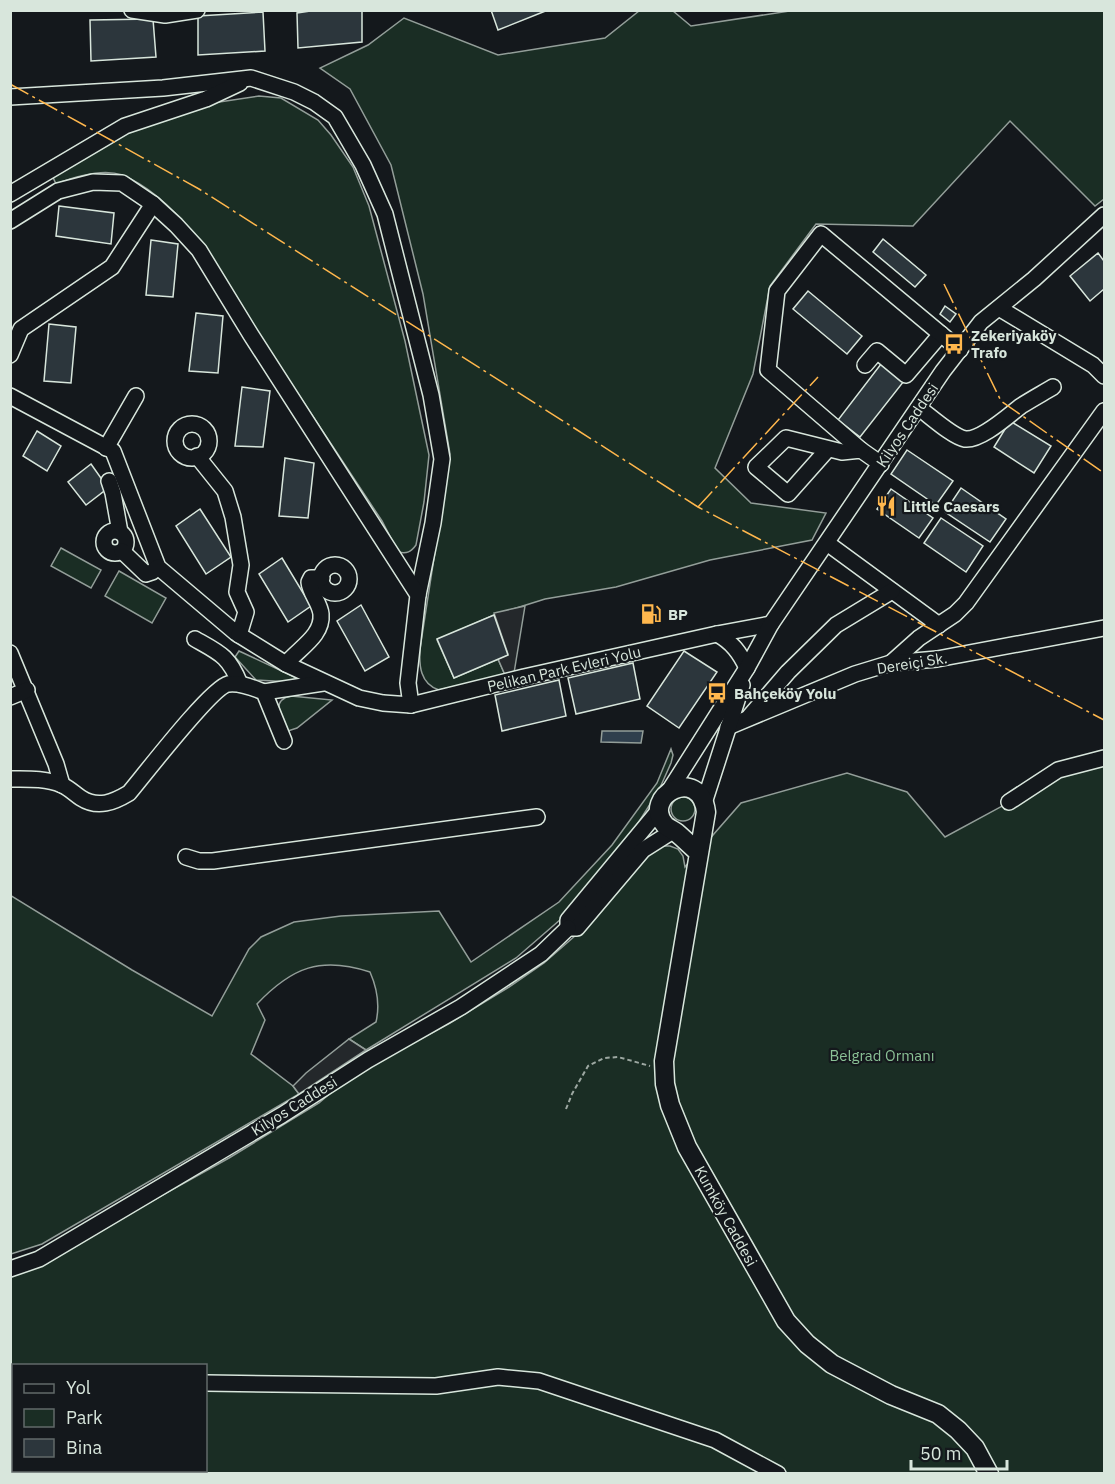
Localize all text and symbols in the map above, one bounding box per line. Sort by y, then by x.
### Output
place label: Zekeriyaköy Trafo [971,326,1056,362]
bus stop icon: Zekeriyaköy Trafo [942,332,966,356]
street label: Kilyos Caddesi [872,379,942,471]
restaurant icon: Little Caesars [874,494,898,518]
place label: Little Caesars [903,497,1000,516]
fuel station icon: BP [639,602,663,626]
place label: BP [668,605,688,624]
street label: Pelikan Park Evleri Yolu [485,642,643,696]
street label: Dereiçi Sk. [875,648,949,678]
bus stop icon: Bahçeköy Yolu [705,681,729,705]
place label: Bahçeköy Yolu [734,684,836,703]
park label: Belgrad Ormanı [829,1046,935,1065]
street label: Kilyos Caddesi [247,1072,341,1140]
street label: Kumköy Caddesi [691,1162,761,1270]
legend [12,1364,207,1472]
text: Yol [66,1376,91,1399]
text: Park [66,1406,103,1429]
scale bar [911,1433,1007,1471]
text: Bina [66,1436,102,1459]
text: 50 m [920,1442,962,1465]

